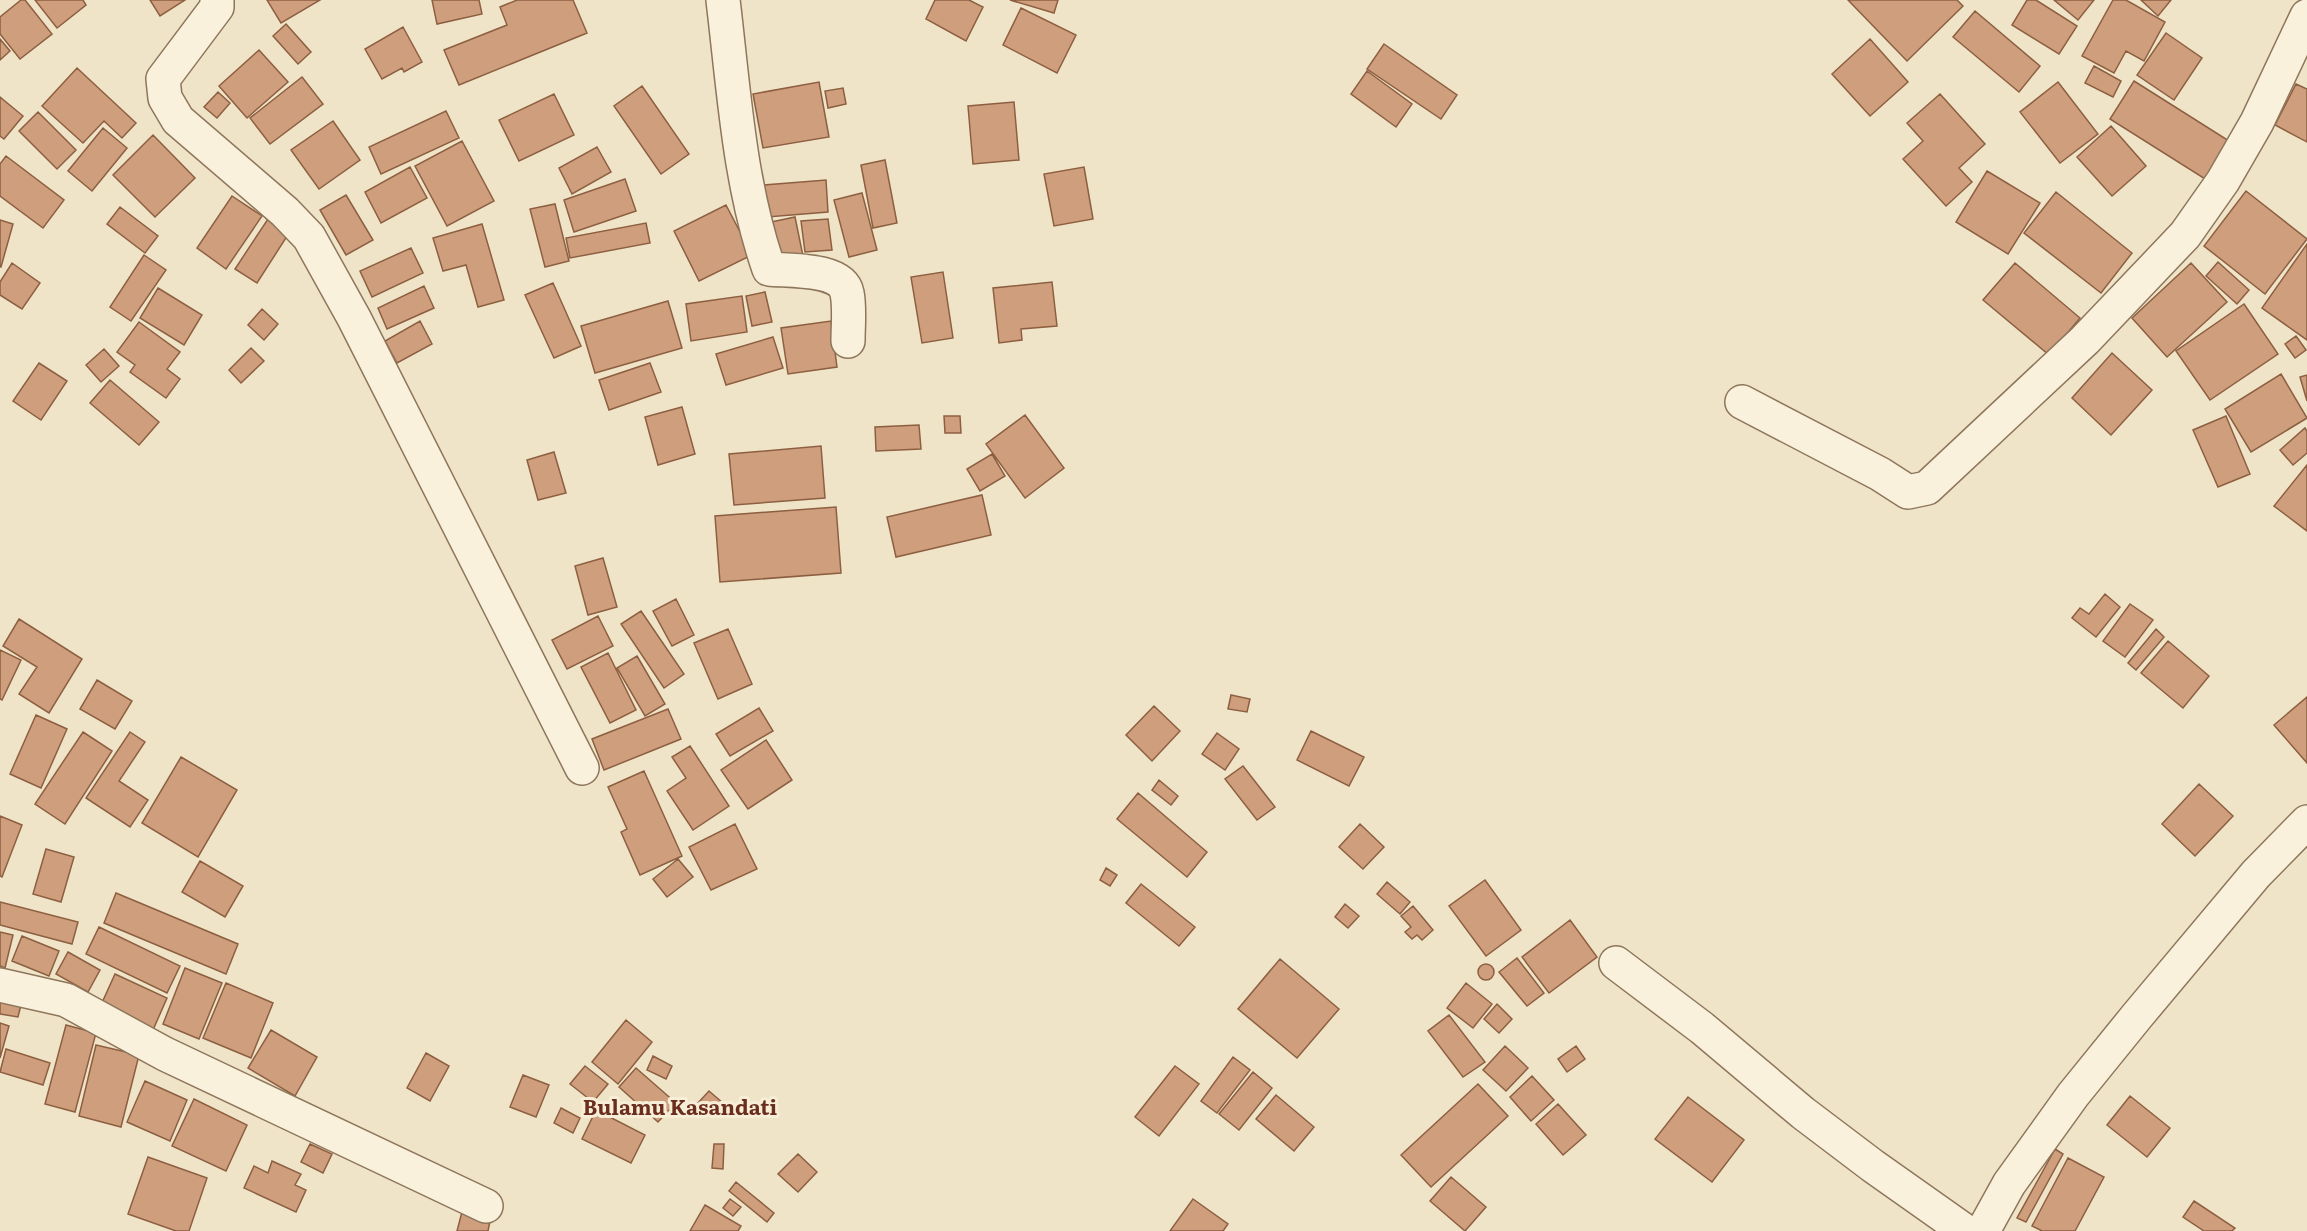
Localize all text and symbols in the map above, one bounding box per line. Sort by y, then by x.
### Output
district label: Bulamu Kasandati [583,1090,777,1121]

